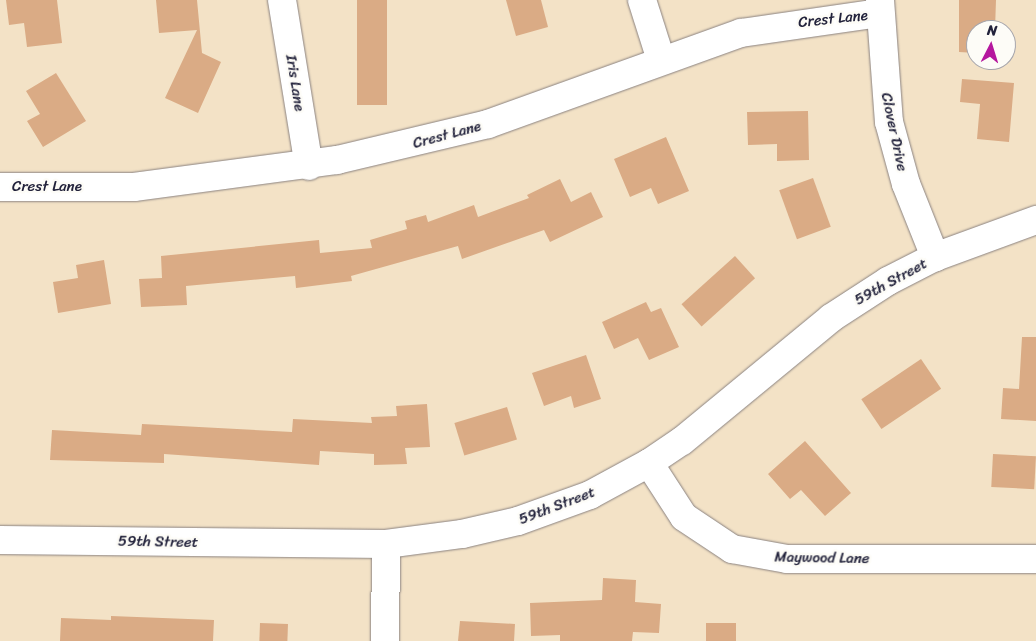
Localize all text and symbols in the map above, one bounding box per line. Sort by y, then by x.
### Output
street label: Crest Lane [797,6,869,32]
text: N [986,18,998,43]
north arrow [966,20,1016,70]
street label: Iris Lane [282,53,308,113]
street label: Clover Drive [877,91,911,173]
street label: Crest Lane [411,117,483,153]
street label: Crest Lane [12,178,82,196]
street label: 59th Street [852,255,930,309]
street label: 59th Street [516,483,598,529]
street label: 59th Street [118,532,198,552]
street label: Maywood Lane [774,548,870,568]

